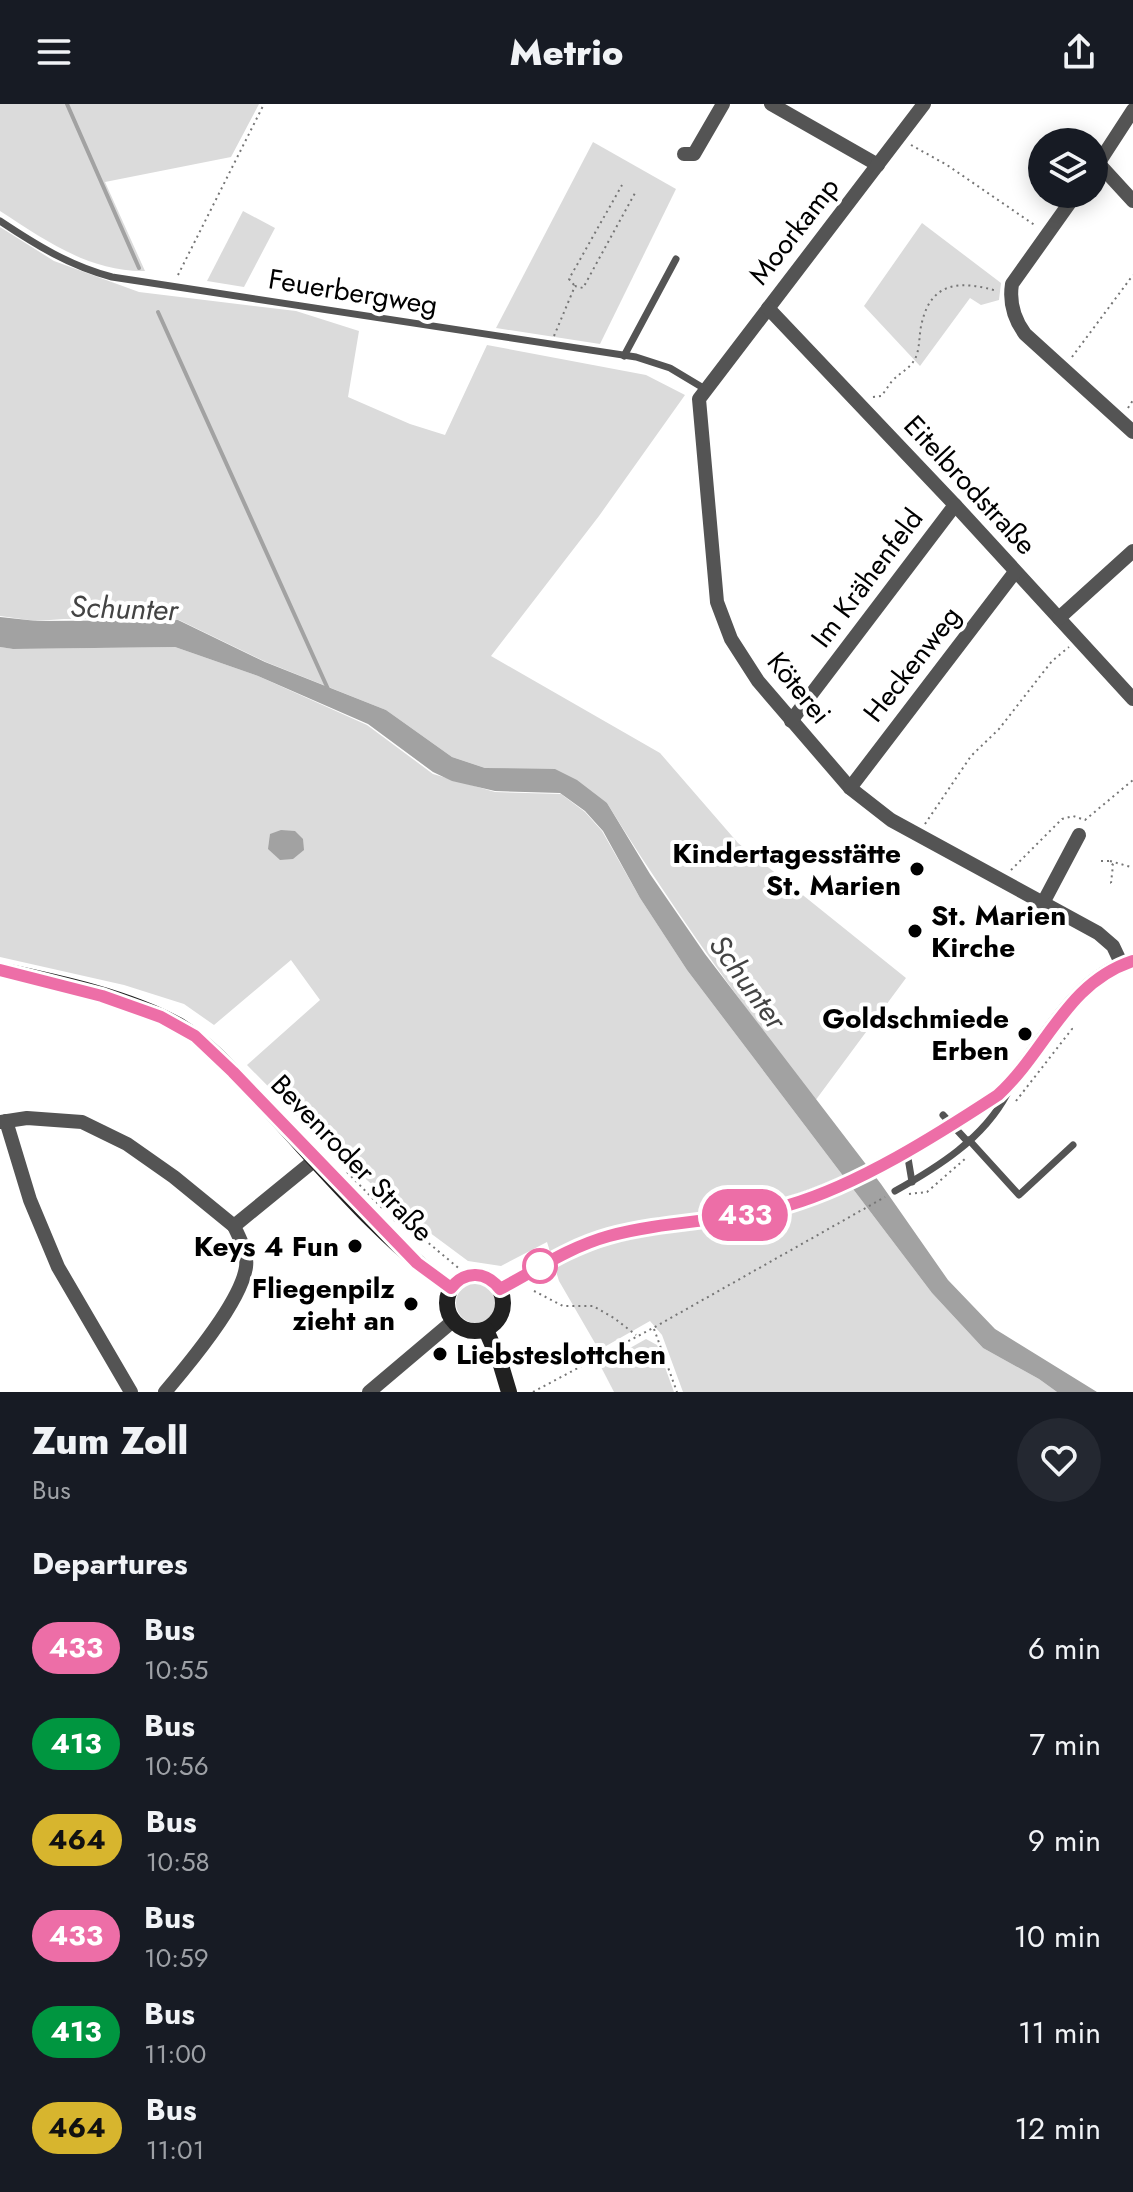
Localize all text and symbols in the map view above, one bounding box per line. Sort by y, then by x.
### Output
text: Metrio [510,26,623,78]
icon: menu [32,30,76,74]
icon: share [1057,30,1101,74]
map controls [1028,128,1108,208]
button: layers [1028,128,1108,208]
street label: Moorkamp [739,169,849,293]
street label: Feuerbergweg [265,258,441,326]
street label: Eitelbrodstraße [894,406,1046,564]
street label: Im Krähenfeld [801,500,933,656]
water label: Schunter [69,585,181,631]
street label: Heckenweg [853,597,971,731]
street label: Köterei [757,643,841,733]
place label: Kindertagesstätte St. Marien [672,833,901,906]
marker: Kindertagesstätte St. Marien [908,860,926,878]
place label: St. Marien Kirche [931,895,1066,968]
marker: St. Marien Kirche [906,922,924,940]
water label: Schunter [699,926,798,1040]
place label: Goldschmiede Erben [822,998,1009,1071]
marker: Goldschmiede Erben [1016,1025,1034,1043]
street label: Bevenroder Straße [261,1065,443,1251]
line badge: 433 [699,1189,791,1241]
text: 433 [718,1194,772,1235]
place label: Keys 4 Fun [194,1226,339,1267]
marker: Keys 4 Fun [346,1237,364,1255]
unlabelled marker [523,1249,557,1283]
place label: Fliegenpilz zieht an [252,1268,395,1341]
marker: Fliegenpilz zieht an [402,1295,420,1313]
place label: Liebsteslottchen [456,1334,666,1375]
marker: Liebsteslottchen [431,1345,449,1363]
text: Zum Zoll [32,1413,188,1468]
button: heart [1017,1418,1101,1502]
text: Bus [32,1471,71,1509]
text: Departures [32,1542,188,1585]
text: Bus [144,1608,195,1651]
text: 433 [49,1627,103,1668]
text: 6 min [1028,1627,1101,1670]
text: 10:55 [144,1651,208,1689]
text: Bus [144,1704,195,1747]
text: 413 [50,1723,102,1764]
text: 7 min [1029,1723,1101,1766]
text: 10:56 [144,1747,209,1785]
text: Bus [146,1800,197,1843]
text: 464 [48,1819,106,1860]
text: 9 min [1028,1819,1101,1862]
text: 10:58 [146,1843,210,1881]
text: Bus [144,1896,195,1939]
text: 433 [49,1915,103,1956]
text: 10 min [1014,1915,1101,1958]
text: 10:59 [144,1939,209,1977]
text: Bus [144,1992,195,2035]
text: 413 [50,2011,102,2052]
text: 11 min [1018,2011,1101,2054]
text: 11:00 [144,2035,206,2073]
text: Bus [146,2088,197,2131]
text: 464 [48,2107,106,2148]
text: 12 min [1014,2107,1101,2150]
text: 11:01 [146,2131,204,2169]

